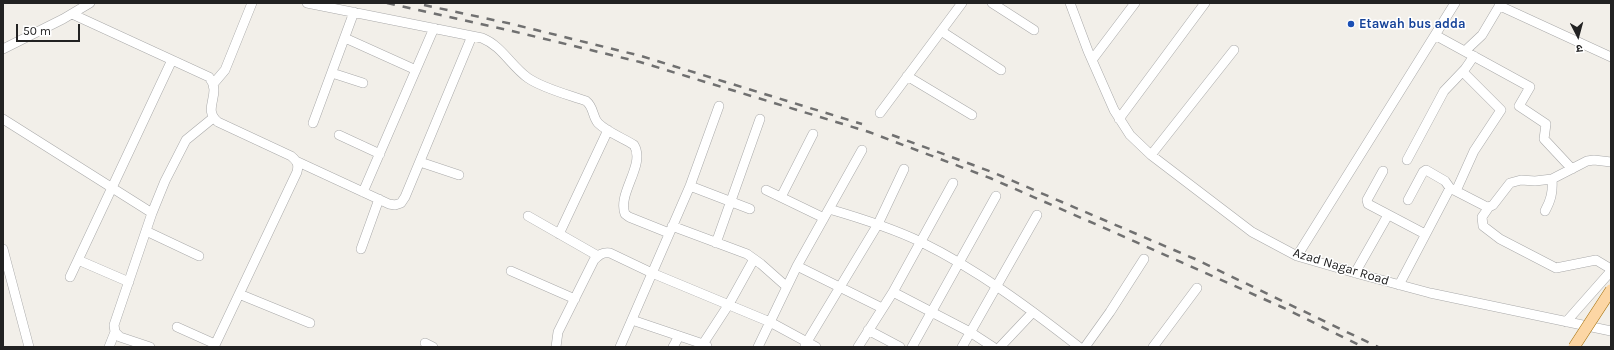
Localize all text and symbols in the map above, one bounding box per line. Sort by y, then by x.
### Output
scale bar [18,16,82,42]
place label: Etawah bus adda [1359,16,1466,32]
north arrow [1558,16,1598,56]
marker: Etawah bus adda [1346,19,1356,29]
text: 50 m [23,24,51,38]
text: उ [1575,42,1583,55]
street label: Azad Nagar Road [1291,245,1391,289]

